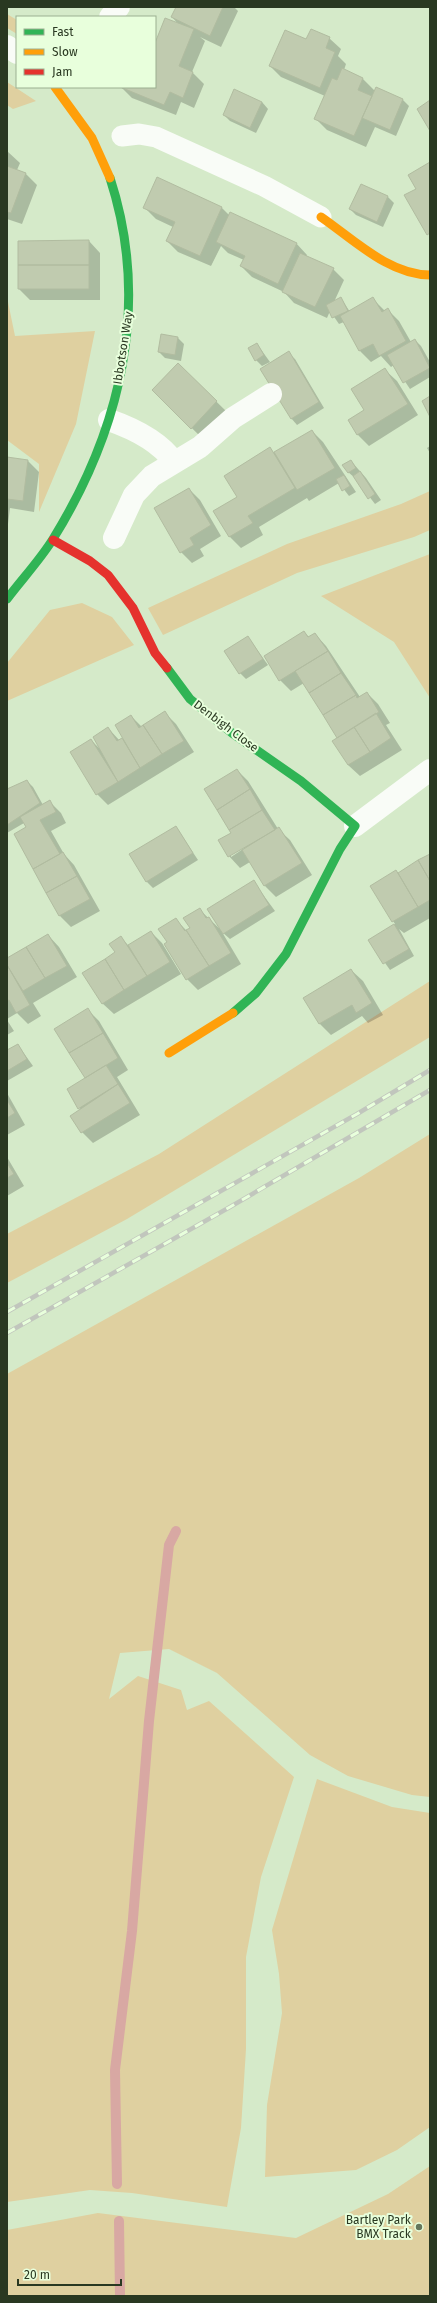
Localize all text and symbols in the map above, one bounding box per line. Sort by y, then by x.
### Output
legend [16,16,156,88]
text: Fast [52,25,74,39]
text: Slow [52,45,78,59]
text: Jam [52,65,72,79]
street label: Ibbotson Way [110,310,136,386]
street label: Denbigh Close [191,697,261,755]
place label: Bartley Park BMX Track [346,2213,412,2241]
marker: Bartley Park BMX Track [414,2222,424,2232]
scale bar [18,2261,121,2287]
text: 20 m [24,2268,50,2282]

